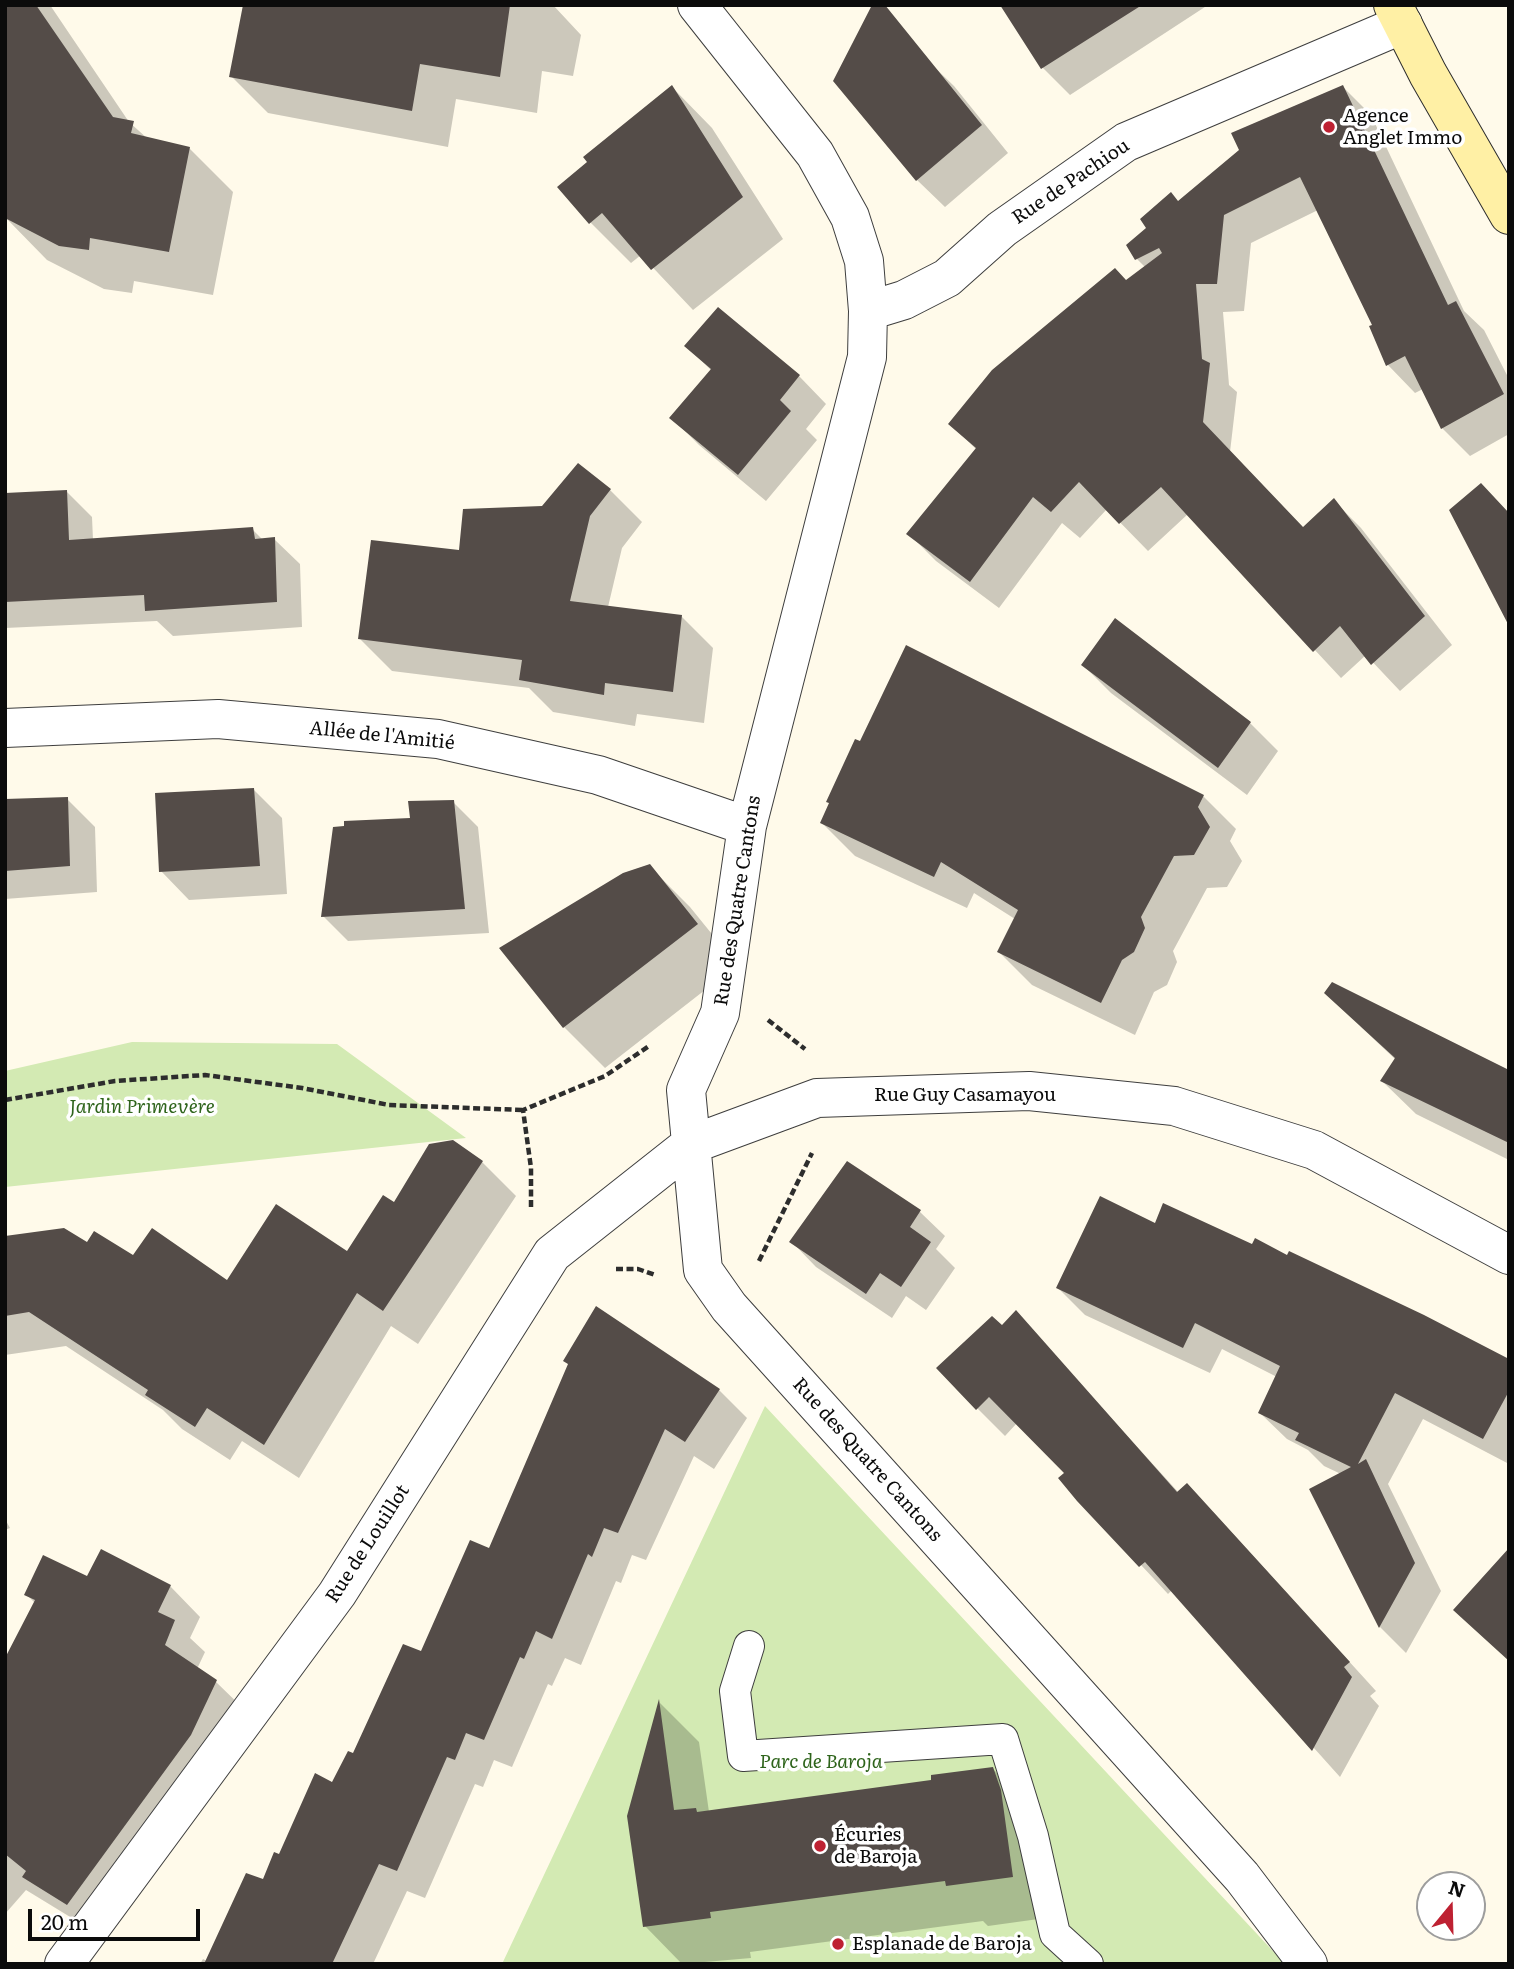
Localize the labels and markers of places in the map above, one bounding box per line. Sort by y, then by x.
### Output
place label: Agence Anglet Immo [1343,105,1462,149]
marker: Agence Anglet Immo [1321,119,1337,135]
place label: Écuries de Baroja [834,1824,917,1868]
marker: Écuries de Baroja [812,1838,828,1854]
place label: Esplanade de Baroja [852,1933,1032,1955]
marker: Esplanade de Baroja [830,1936,846,1952]

